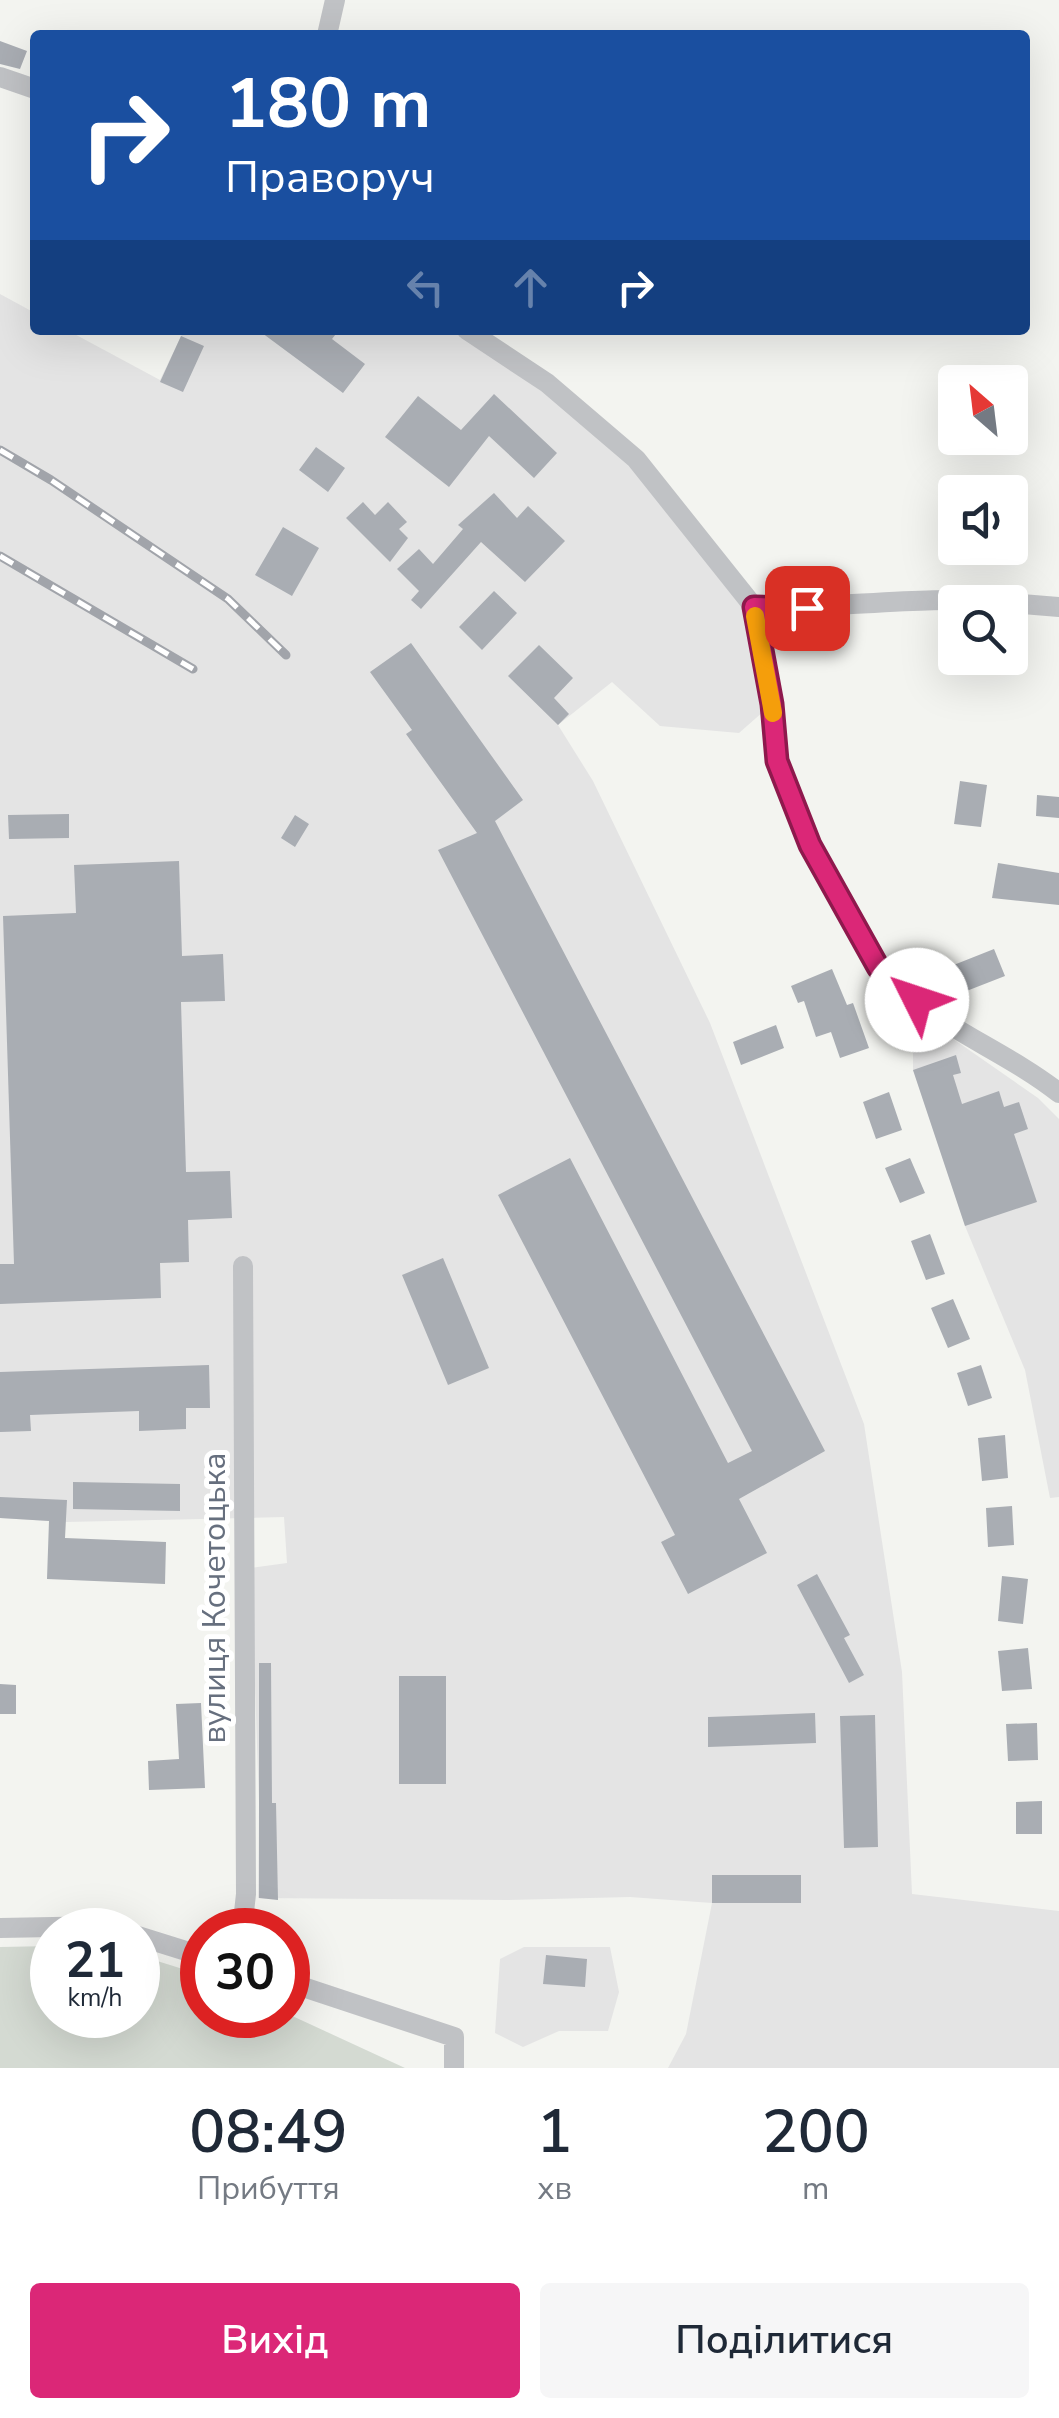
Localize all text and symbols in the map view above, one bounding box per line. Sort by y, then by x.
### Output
text: 180 m [225,56,431,152]
icon: right [60,70,190,200]
text: Праворуч [225,147,435,208]
icon: left [398,260,453,315]
icon: ahead [503,260,558,315]
icon: right [608,260,663,315]
north arrow [938,365,1028,455]
map controls [938,365,1028,675]
button: sound [938,475,1028,565]
pin [765,566,850,651]
icon: arrive [780,581,835,636]
button: search [938,585,1028,675]
position arrow [865,948,969,1052]
street label: вулиця Кочетоцька [193,1452,236,1744]
speed limit sign: 30 [180,1908,310,2038]
text: 21 [65,1926,125,1995]
text: km/h [67,1981,123,2015]
text: 08:49 [189,2091,347,2173]
text: 1 [537,2091,573,2173]
text: 200 [762,2091,870,2173]
text: Прибуття [197,2167,340,2210]
text: хв [537,2167,572,2210]
text: m [802,2167,830,2210]
button: Вихід [30,2283,520,2398]
button: Поділитися [540,2283,1029,2398]

